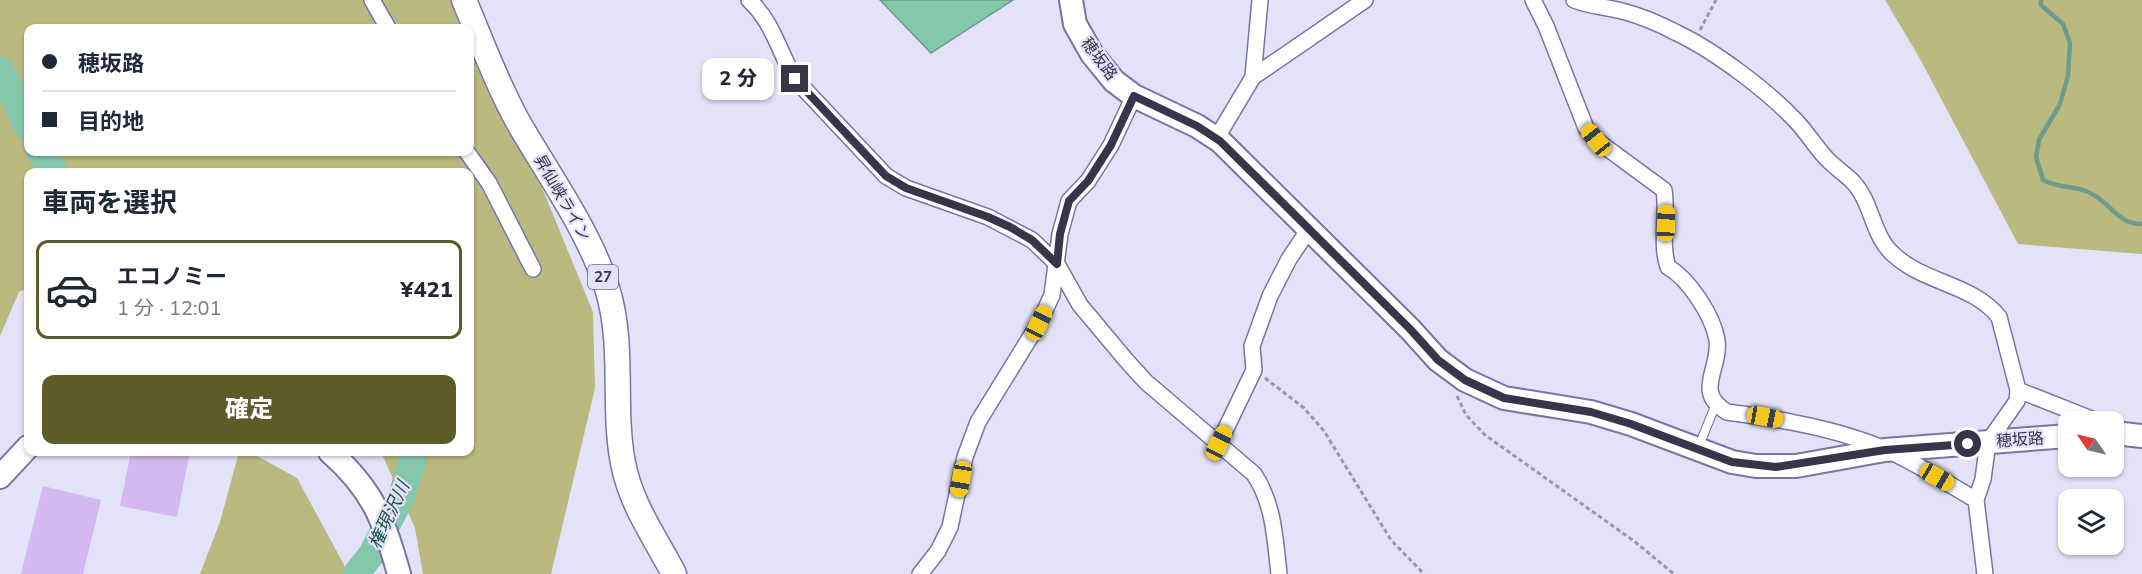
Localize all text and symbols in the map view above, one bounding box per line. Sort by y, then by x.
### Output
street label: 穂坂路 [1076,33,1122,85]
text: 穂坂路 [78,49,144,79]
callout: 2 分 [702,58,774,100]
text: 2 分 [719,65,757,92]
route end [781,65,808,92]
text: 目的地 [78,107,144,137]
car [1578,120,1614,160]
street label: 昇仙峡ライン [528,151,596,245]
text: 車両を選択 [42,185,177,222]
car [1656,205,1676,241]
text: エコノミー [117,262,227,292]
icon: car [45,263,99,317]
road number: 27 [588,265,618,289]
text: ¥421 [400,275,453,305]
text: 1 分 · 12:01 [117,295,222,322]
car [1023,303,1055,343]
button: 確定 [42,375,456,444]
car [1746,405,1784,429]
north arrow [2058,411,2124,477]
map controls [2058,411,2124,555]
car [1203,423,1235,463]
street label: 穂坂路 [1995,427,2045,453]
route start [1954,430,1981,457]
car [949,460,973,498]
car [1917,460,1957,494]
water label: 権現沢川 [363,475,416,553]
button: layers [2058,489,2124,555]

